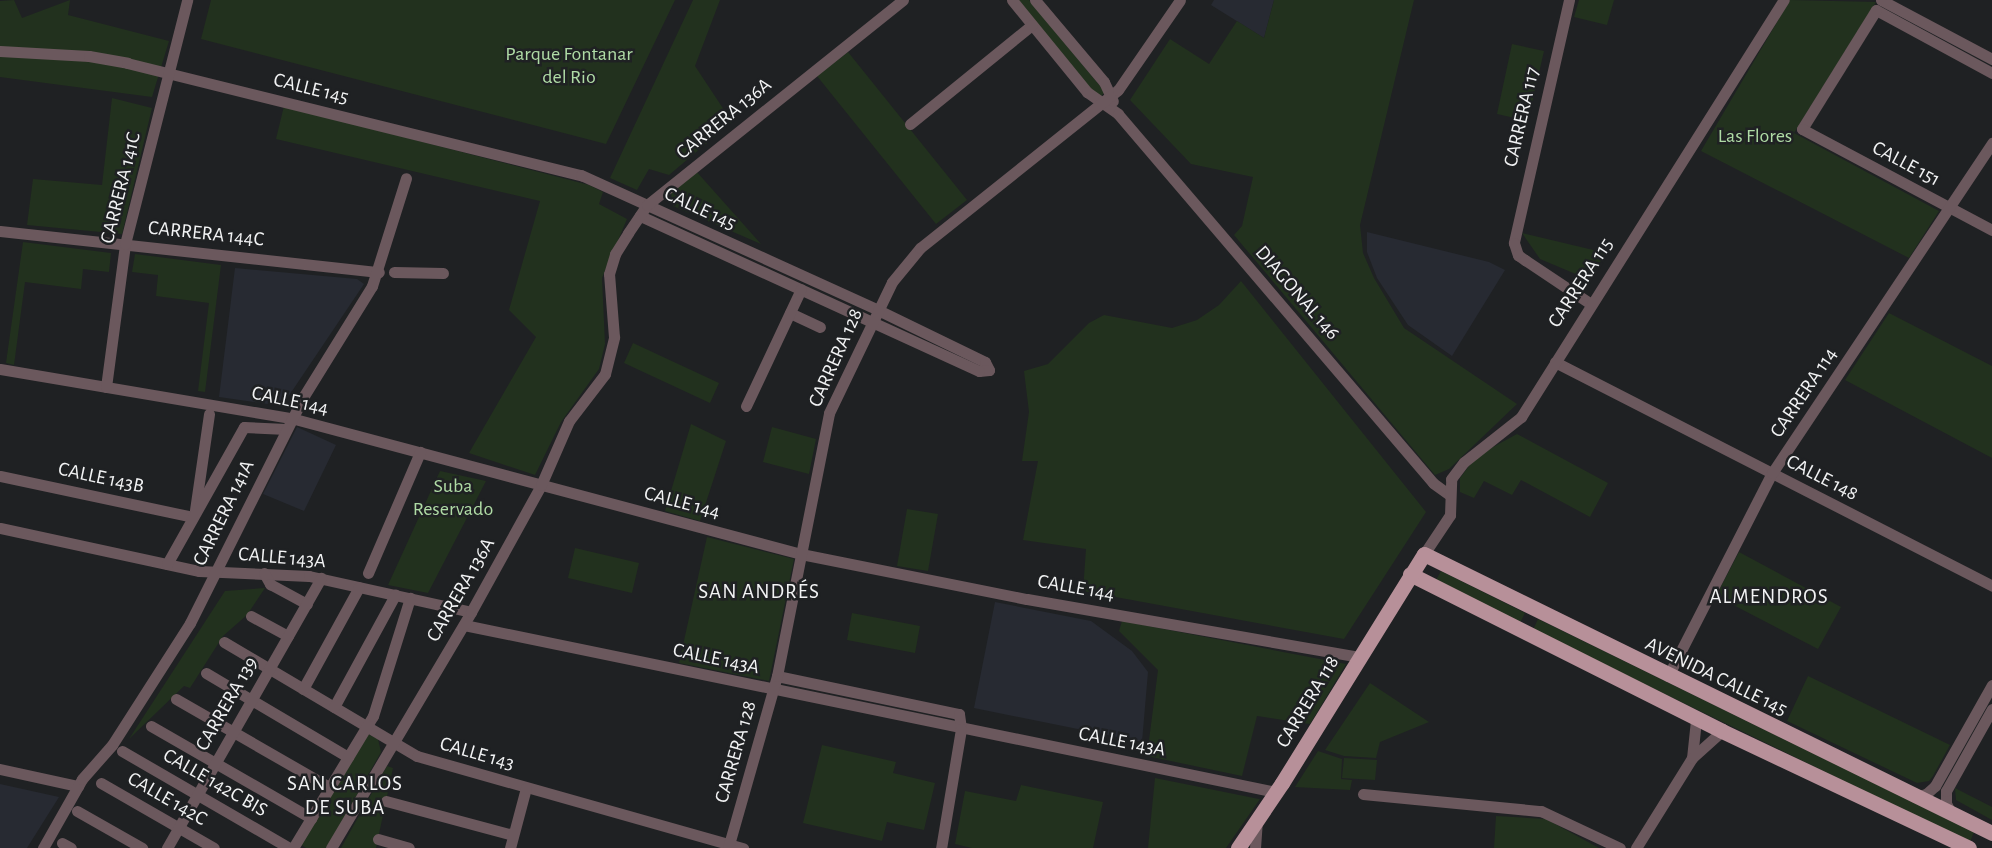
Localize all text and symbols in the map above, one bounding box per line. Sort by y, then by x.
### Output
park label: Parque Fontanar del Rio [505,43,633,90]
street label: CARRERA 117 [1499,65,1545,169]
street label: CALLE 145 [271,68,351,110]
street label: CARRERA 136A [671,73,777,165]
park label: Las Flores [1718,124,1792,148]
street label: CARRERA 141C [96,130,146,246]
street label: CALLE 151 [1868,136,1944,192]
street label: CALLE 145 [660,182,740,236]
street label: CARRERA 144C [147,216,265,252]
street label: CARRERA 115 [1543,234,1619,332]
street label: DIAGONAL 146 [1250,241,1344,345]
street label: CARRERA 128 [804,305,868,411]
street label: CARRERA 114 [1765,344,1843,442]
street label: CALLE 144 [250,381,330,421]
street label: CALLE 148 [1782,450,1862,506]
street label: CARRERA 141A [188,456,260,570]
street label: CALLE 143B [56,457,146,499]
park label: Suba Reservado [413,474,493,521]
street label: CALLE 144 [641,481,723,525]
street label: CARRERA 136A [422,534,500,646]
street label: CALLE 143A [237,542,327,574]
street label: CALLE 144 [1036,569,1116,607]
district label: SAN ANDRÉS [697,579,821,605]
district label: ALMENDROS [1708,584,1830,610]
street label: AVENIDA CALLE 145 [1641,632,1791,722]
street label: CALLE 143A [671,638,761,680]
street label: CARRERA 118 [1271,652,1345,752]
street label: CARRERA 139 [191,653,263,755]
street label: CARRERA 128 [710,698,762,806]
street label: CALLE 143A [1077,722,1167,762]
street label: CALLE 143 [437,732,517,776]
street label: CALLE 142C BIS [159,744,271,822]
street label: CALLE 142C [123,767,211,831]
district label: SAN CARLOS DE SUBA [286,771,404,821]

